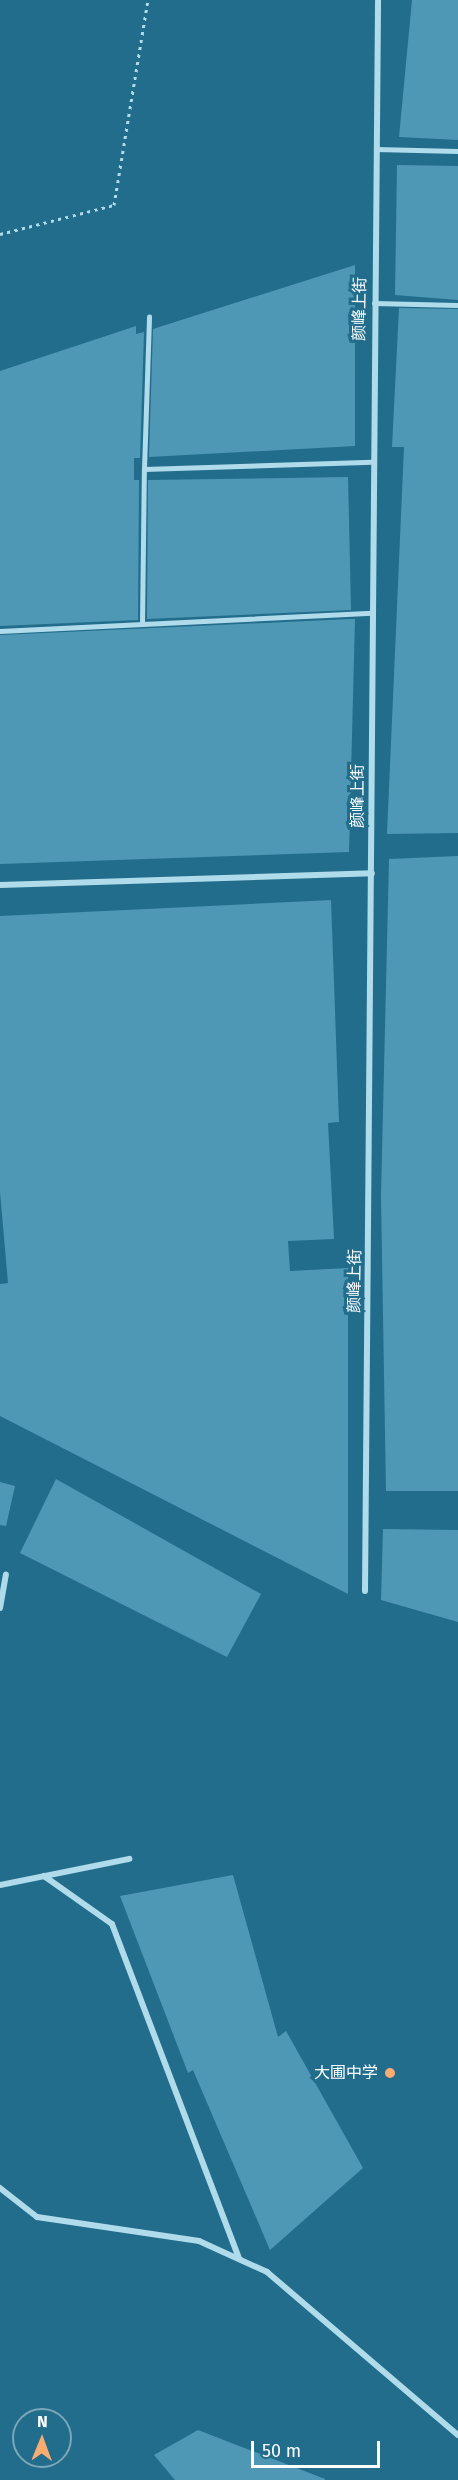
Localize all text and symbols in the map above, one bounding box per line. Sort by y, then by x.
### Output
street label: 颜峰上街 [350,277,370,341]
street label: 颜峰上街 [348,764,368,828]
street label: 颜峰上街 [345,1249,365,1313]
place label: 大圃中学 [314,2063,378,2083]
marker: 大圃中学 [383,2066,397,2080]
north arrow [12,2408,72,2468]
text: N [37,2412,48,2431]
scale bar [254,2429,383,2467]
text: 50 m [262,2440,301,2462]

